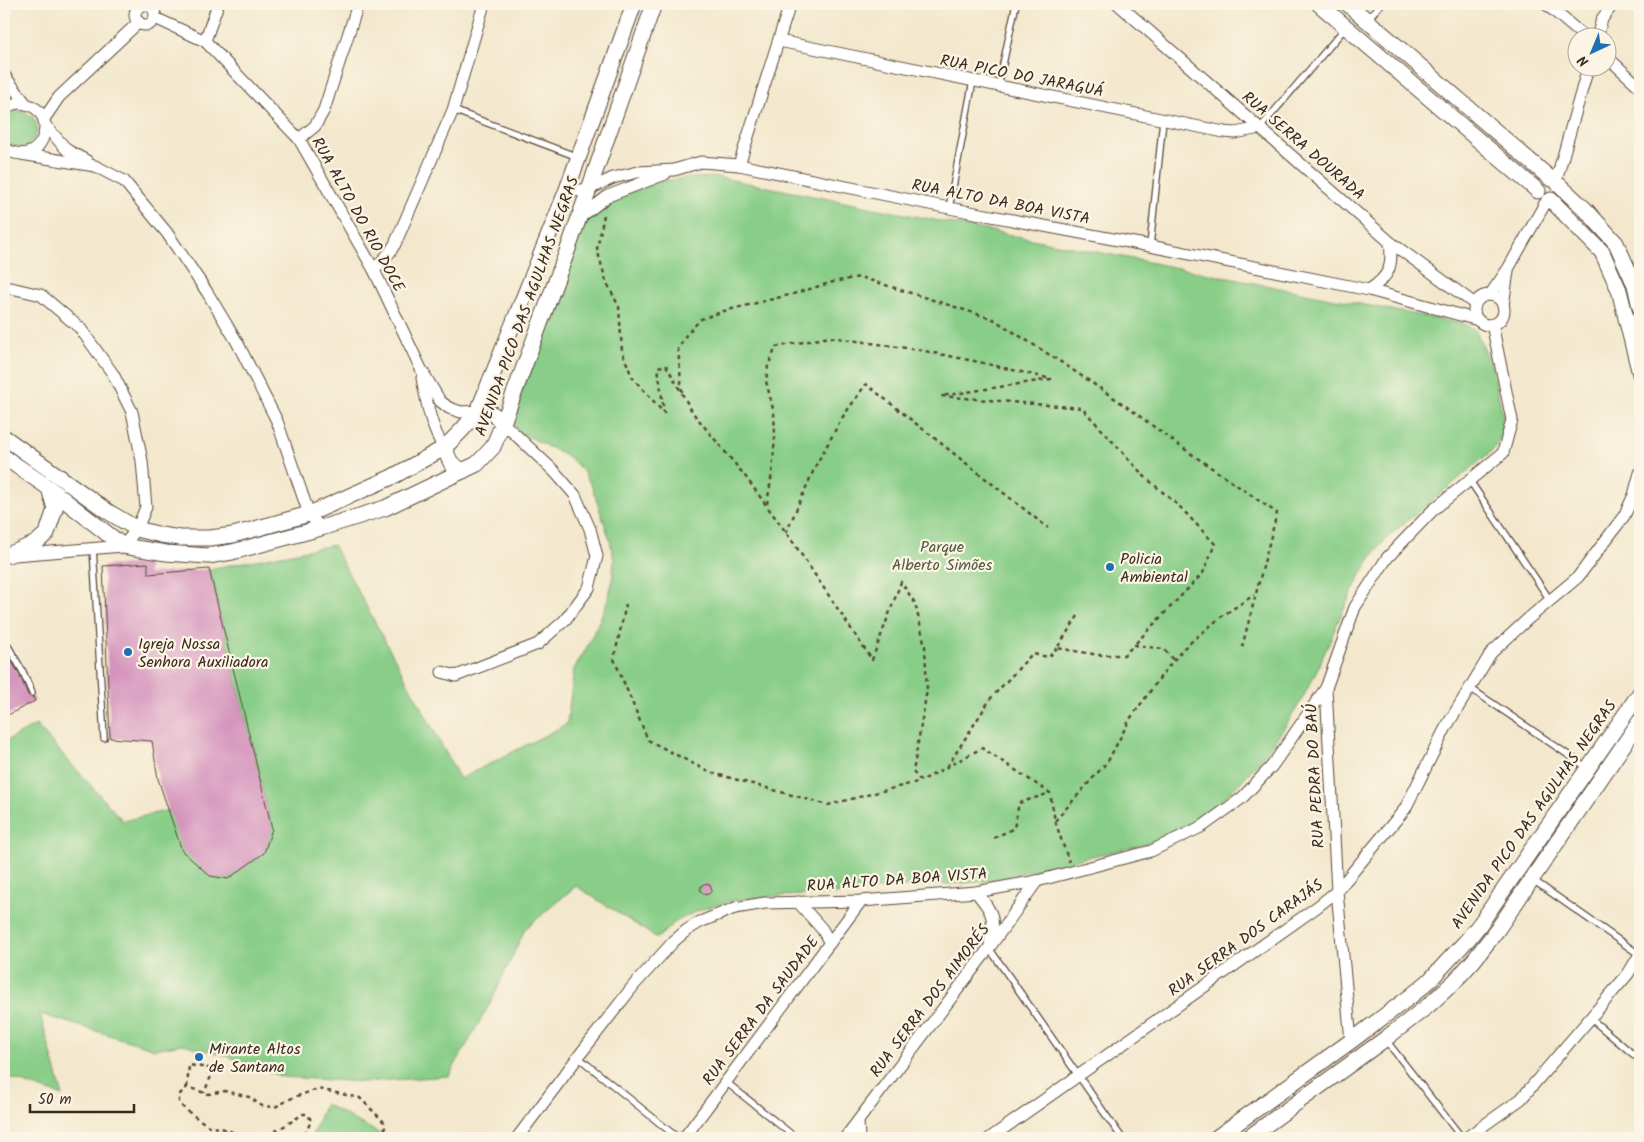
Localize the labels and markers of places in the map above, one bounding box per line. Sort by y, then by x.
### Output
place label: Policia Ambiental [1120,547,1188,590]
marker: Policia Ambiental [1104,561,1116,573]
place label: Igreja Nossa Senhora Auxiliadora [138,632,269,675]
marker: Igreja Nossa Senhora Auxiliadora [122,646,134,658]
place label: Mirante Altos de Santana [209,1037,301,1080]
marker: Mirante Altos de Santana [193,1051,205,1063]

